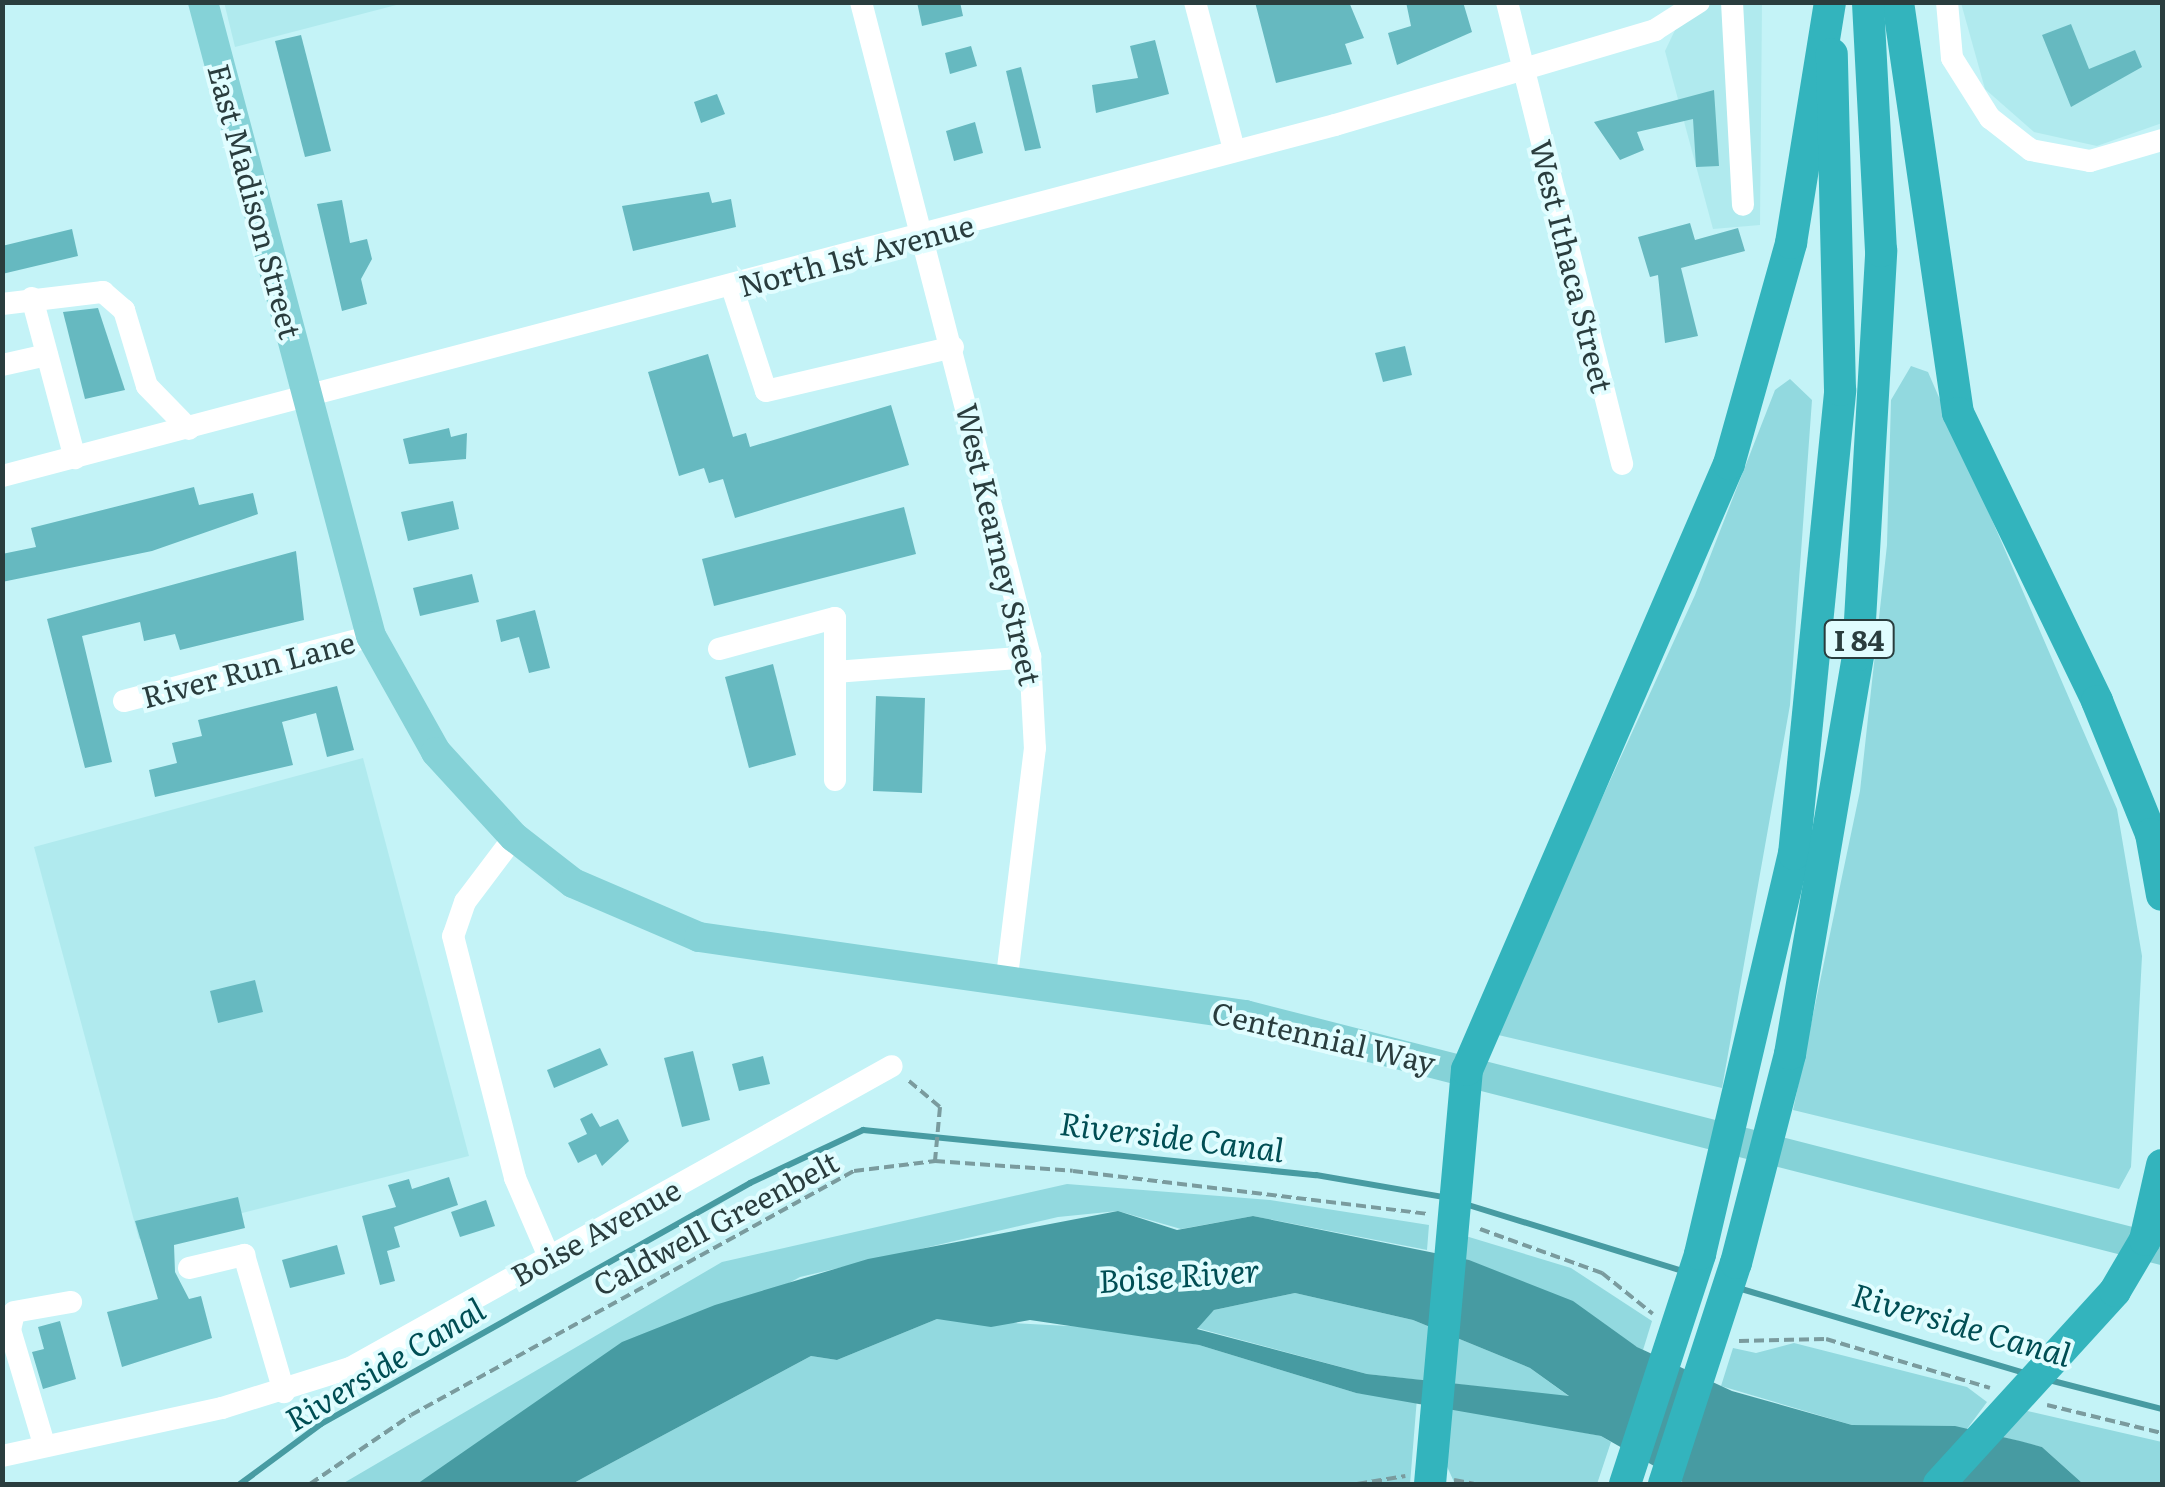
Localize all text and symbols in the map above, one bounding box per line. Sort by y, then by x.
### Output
street label: East Madison Street [202,60,310,342]
street label: West Ithaca Street [1524,136,1622,396]
street label: North 1st Avenue [735,205,977,303]
street label: West Kearney Street [950,400,1050,688]
road number: I 84 [1822,616,1896,662]
street label: River Run Lane [138,622,358,714]
street label: Centennial Way [1209,993,1439,1079]
water label: Riverside Canal [1058,1102,1286,1168]
street label: Caldwell Greenbelt [586,1142,844,1302]
street label: Boise Avenue [504,1170,686,1292]
water label: Boise River [1097,1249,1261,1299]
water label: Riverside Canal [1848,1273,2076,1373]
water label: Riverside Canal [277,1288,491,1438]

